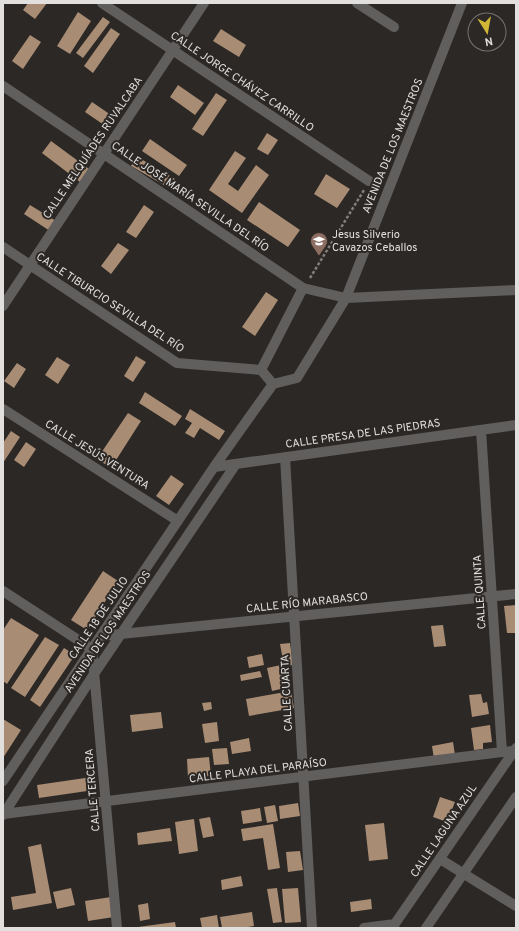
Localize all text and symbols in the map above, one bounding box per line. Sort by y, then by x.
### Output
north arrow [467,12,507,52]
street label: CALLE JORGE CHÁVEZ CARRILLO [168,28,317,135]
text: N [484,33,494,48]
street label: CALLE MELQUÍADES RUVALCABA [39,74,146,222]
street label: AVENIDA DE LOS MAESTROS [359,76,427,216]
street label: CALLE JOSÉ MARÍA SEVILLA DEL RÍO [108,138,272,255]
place label: Jesus Silverio Cavazos Ceballos [332,228,417,255]
school or university icon: Jesus Silverio Cavazos Ceballos [309,231,329,256]
street label: CALLE TIBURCIO SEVILLA DEL RÍO [33,249,187,356]
street label: CALLE JESÚS VENTURA [42,416,152,493]
street label: CALLE PRESA DE LAS PIEDRAS [285,416,441,452]
street label: CALLE QUINTA [470,554,490,630]
street label: AVENIDA DE LOS MAESTROS [62,568,154,696]
street label: CALLE 18 DE JULIO [66,574,132,662]
street label: CALLE RÍO MARABASCO [245,589,369,616]
street label: CALLE CUARTA [278,654,296,732]
street label: CALLE TERCERA [82,748,104,832]
street label: CALLE PLAYA DEL PARAÍSO [188,755,328,786]
street label: CALLE LAGUNA AZUL [408,782,480,880]

